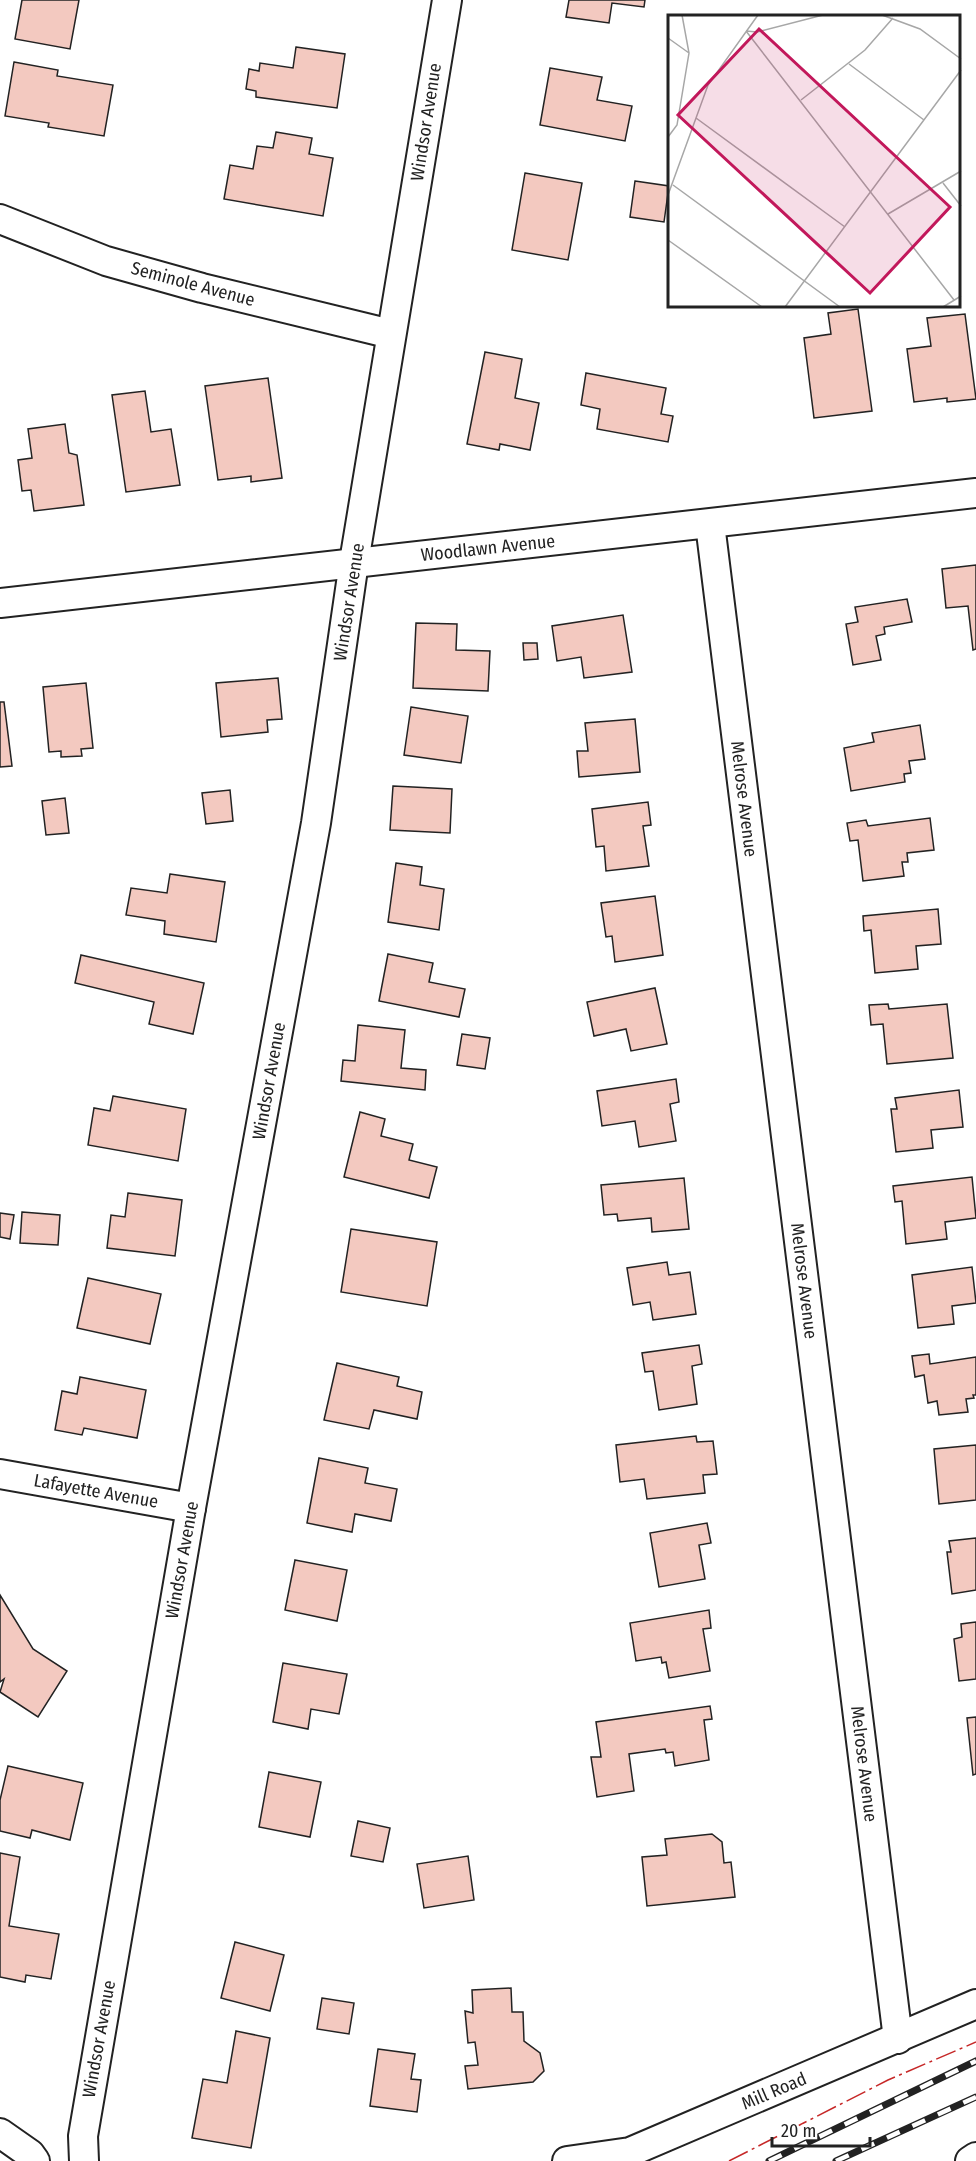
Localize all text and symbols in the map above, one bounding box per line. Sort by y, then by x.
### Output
inset map [668,15,961,308]
street label: Windsor Avenue [406,61,446,182]
street label: Seminole Avenue [129,257,257,311]
street label: Woodlawn Avenue [420,530,556,566]
street label: Windsor Avenue [329,541,369,662]
street label: Melrose Avenue [726,740,762,858]
street label: Windsor Avenue [248,1020,290,1141]
street label: Melrose Avenue [786,1222,822,1340]
street label: Lafayette Avenue [32,1469,160,1513]
street label: Windsor Avenue [161,1499,203,1620]
street label: Melrose Avenue [846,1705,882,1823]
street label: Windsor Avenue [78,1978,120,2099]
street label: Mill Road [738,2068,810,2114]
scale bar [772,2110,870,2148]
text: 20 m [781,2120,816,2142]

